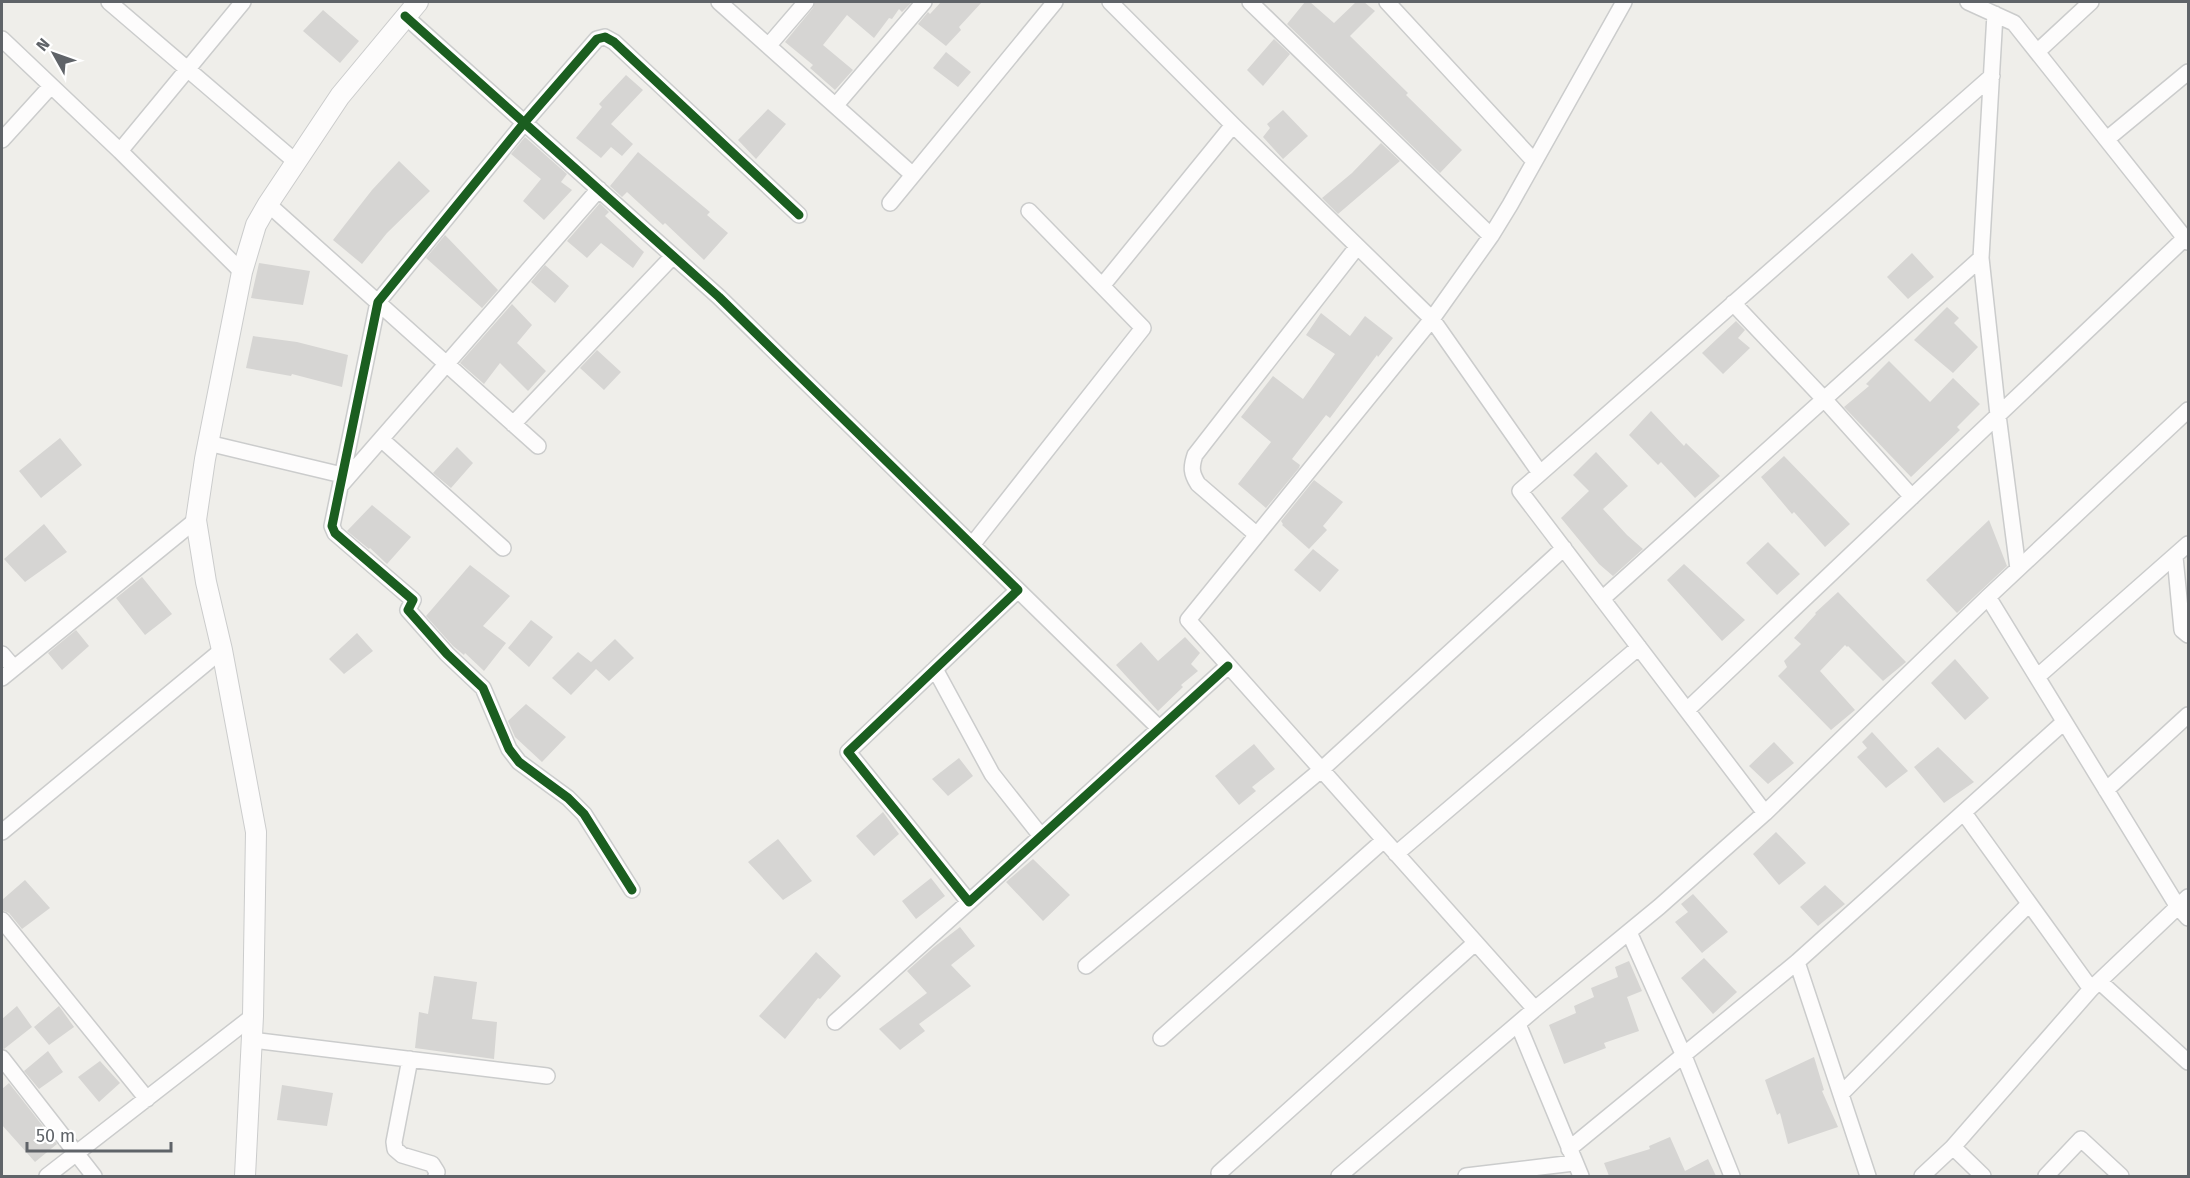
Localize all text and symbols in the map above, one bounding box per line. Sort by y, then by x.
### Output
north arrow [24,24,84,84]
text: N [32,35,54,55]
scale bar [27,1115,171,1153]
text: 50 m [36,1125,75,1147]

